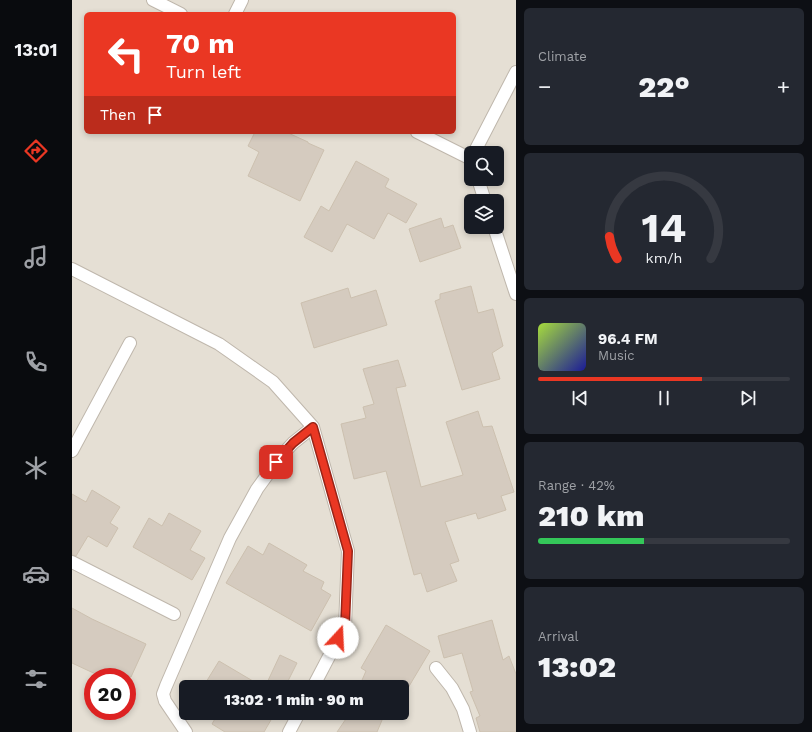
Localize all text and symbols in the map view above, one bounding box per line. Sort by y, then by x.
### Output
text: 70 m [166,27,235,60]
icon: left [100,28,152,80]
text: 13:01 [14,39,58,60]
text: Climate [538,49,587,64]
text: Turn left [166,61,241,82]
text: 22° [638,69,690,104]
text: − [538,74,551,99]
text: + [777,74,790,99]
icon: arrive [144,104,166,126]
text: Then [100,106,136,124]
icon: directions [22,137,50,165]
map controls [464,146,504,234]
button: search [464,146,504,186]
button: layers [464,194,504,234]
text: 14 [642,203,686,252]
icon: music [22,243,50,271]
text: km/h [646,250,682,266]
text: 96.4 FM [598,330,658,348]
icon: phone [22,348,50,376]
text: Music [598,348,635,363]
icon: previous [569,387,591,409]
icon: pause [653,387,675,409]
icon: next [737,387,759,409]
pin [259,445,293,479]
icon: arrive [265,451,287,473]
icon: climate [22,454,50,482]
text: Range · 42% [538,478,615,493]
text: 210 km [538,498,644,533]
icon: car [22,560,50,588]
position arrow [317,617,359,659]
text: Arrival [538,629,579,644]
text: 13:02 [538,649,616,684]
icon: filters [22,665,50,693]
speed limit sign: 20 [84,668,136,720]
text: 13:02 · 1 min · 90 m [224,691,364,709]

